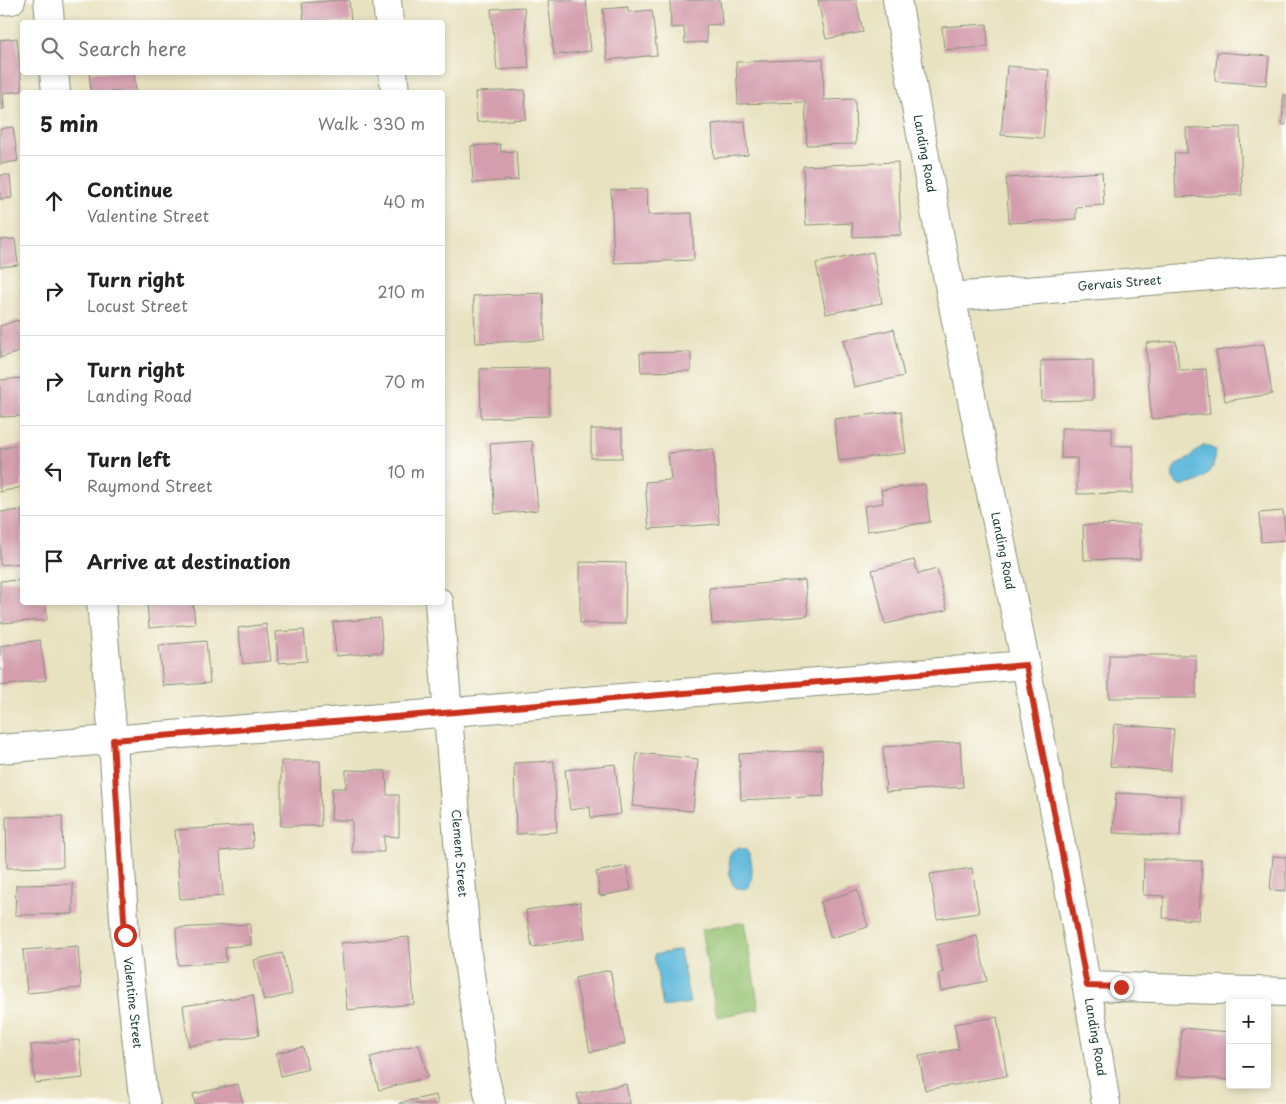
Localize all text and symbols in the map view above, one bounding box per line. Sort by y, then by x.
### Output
search box [20,20,445,75]
icon: search [38,34,66,62]
text: Search here [78,34,187,62]
text: 5 min [40,107,98,139]
text: Walk · 330 m [318,111,425,135]
street label: Landing Road [910,113,941,194]
text: Continue [87,175,173,203]
icon: ahead [40,187,68,215]
text: 40 m [383,189,425,213]
text: Valentine Street [87,203,209,227]
text: Turn right [87,265,185,293]
street label: Gervais Street [1077,270,1162,295]
icon: right [40,277,68,305]
text: 210 m [377,279,425,303]
text: Locust Street [87,293,188,317]
text: Turn right [87,355,185,383]
icon: right [40,367,68,395]
text: 70 m [385,369,425,393]
text: Landing Road [87,383,192,407]
text: Turn left [87,445,171,473]
icon: left [40,457,68,485]
text: 10 m [388,459,425,483]
text: Raymond Street [87,473,212,497]
street label: Landing Road [987,510,1020,591]
icon: arrive [40,547,68,575]
text: Arrive at destination [87,547,291,575]
street label: Clement Street [448,809,473,898]
route start [114,924,137,947]
street label: Valentine Street [119,956,147,1049]
route end [1110,976,1133,999]
street label: Landing Road [1081,997,1111,1077]
map controls [1226,999,1271,1089]
button: + [1226,999,1271,1044]
button: − [1226,1044,1271,1089]

